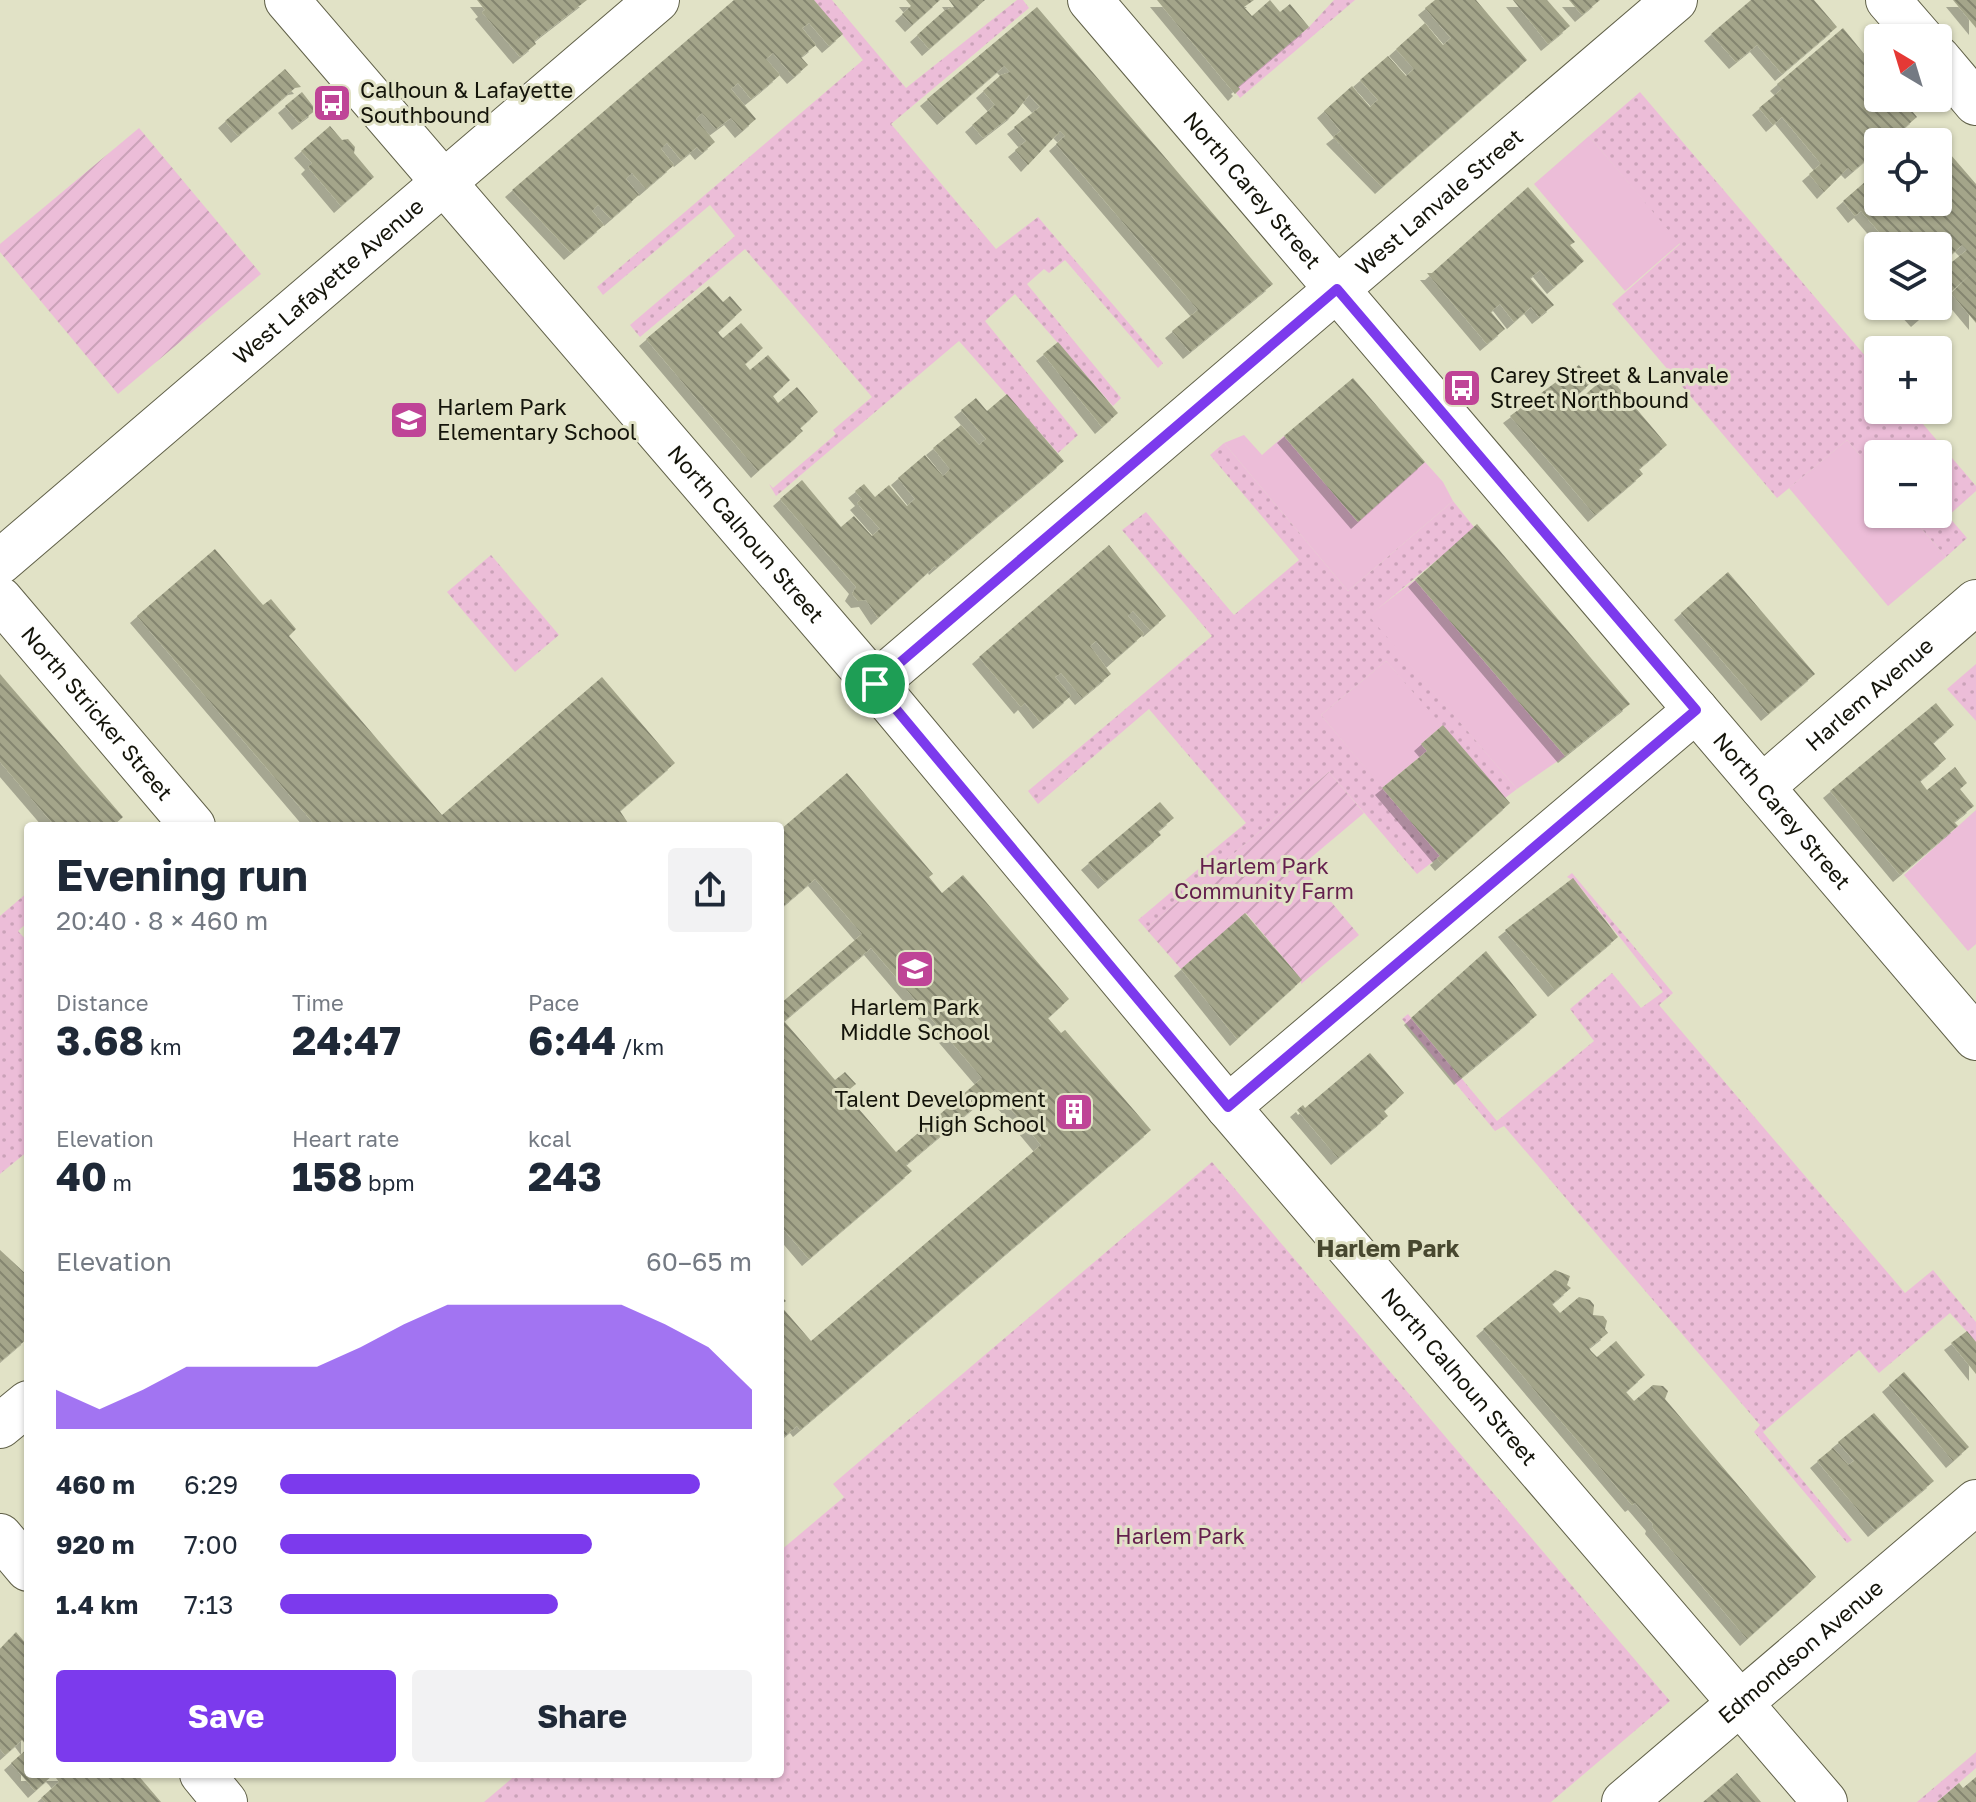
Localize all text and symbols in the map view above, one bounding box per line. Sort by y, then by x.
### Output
north arrow [1864,24,1952,112]
map controls [1864,24,1952,528]
place label: Calhoun & Lafayette Southbound [360,76,573,128]
bus stop icon: Calhoun & Lafayette Southbound [311,82,353,124]
street label: North Carey Street [1178,106,1327,274]
street label: West Lanvale Street [1349,122,1528,280]
button: locate [1864,128,1952,216]
street label: West Lafayette Avenue [227,192,429,370]
button: layers [1864,232,1952,320]
button: + [1864,336,1952,424]
place label: Carey Street & Lanvale Street Northbound [1490,361,1729,413]
bus stop icon: Carey Street & Lanvale Street Northbound [1441,367,1483,409]
place label: Harlem Park Elementary School [437,393,637,445]
school or university icon: Harlem Park Elementary School [388,399,430,441]
street label: North Calhoun Street [663,439,830,628]
button: − [1864,440,1952,528]
street label: North Stricker Street [16,620,179,805]
street label: Harlem Avenue [1800,631,1938,756]
pin [841,650,909,718]
icon: arrive [853,662,897,706]
street label: North Carey Street [1708,726,1857,895]
text: Evening run [56,848,308,901]
button: share [668,848,752,932]
park label: Harlem Park Community Farm [1174,852,1354,904]
text: 20:40 · 8 × 460 m [56,905,268,936]
school or university icon: Harlem Park Middle School [894,948,936,990]
text: Distance [56,989,148,1016]
text: Time [292,989,344,1016]
text: Pace [528,989,579,1016]
place label: Harlem Park Middle School [840,993,990,1045]
text: 3.68 [56,1016,144,1064]
text: 24:47 [292,1016,401,1064]
text: 6:44 [528,1016,616,1064]
text: km [144,1033,182,1060]
text: /km [616,1033,664,1060]
place label: Talent Development High School [834,1085,1046,1137]
building icon: Talent Development High School [1053,1091,1095,1133]
text: Elevation [56,1125,154,1152]
text: Heart rate [292,1125,399,1152]
text: kcal [528,1125,571,1152]
text: 40 [56,1152,107,1200]
text: 158 [292,1152,363,1200]
text: 243 [528,1152,602,1200]
text: m [107,1169,132,1196]
text: bpm [363,1169,415,1196]
district label: Harlem Park [1316,1233,1460,1262]
text: Elevation [56,1246,172,1277]
text: 60–65 m [646,1246,752,1277]
street label: North Calhoun Street [1376,1282,1543,1470]
text: 460 m [56,1469,135,1500]
text: 6:29 [184,1469,238,1500]
park label: Harlem Park [1115,1522,1245,1549]
text: 920 m [56,1529,135,1560]
text: 7:00 [184,1529,238,1560]
street label: Edmondson Avenue [1712,1573,1888,1729]
text: 1.4 km [56,1589,138,1620]
text: 7:13 [184,1589,233,1620]
button: Save [56,1670,396,1762]
button: Share [412,1670,752,1762]

